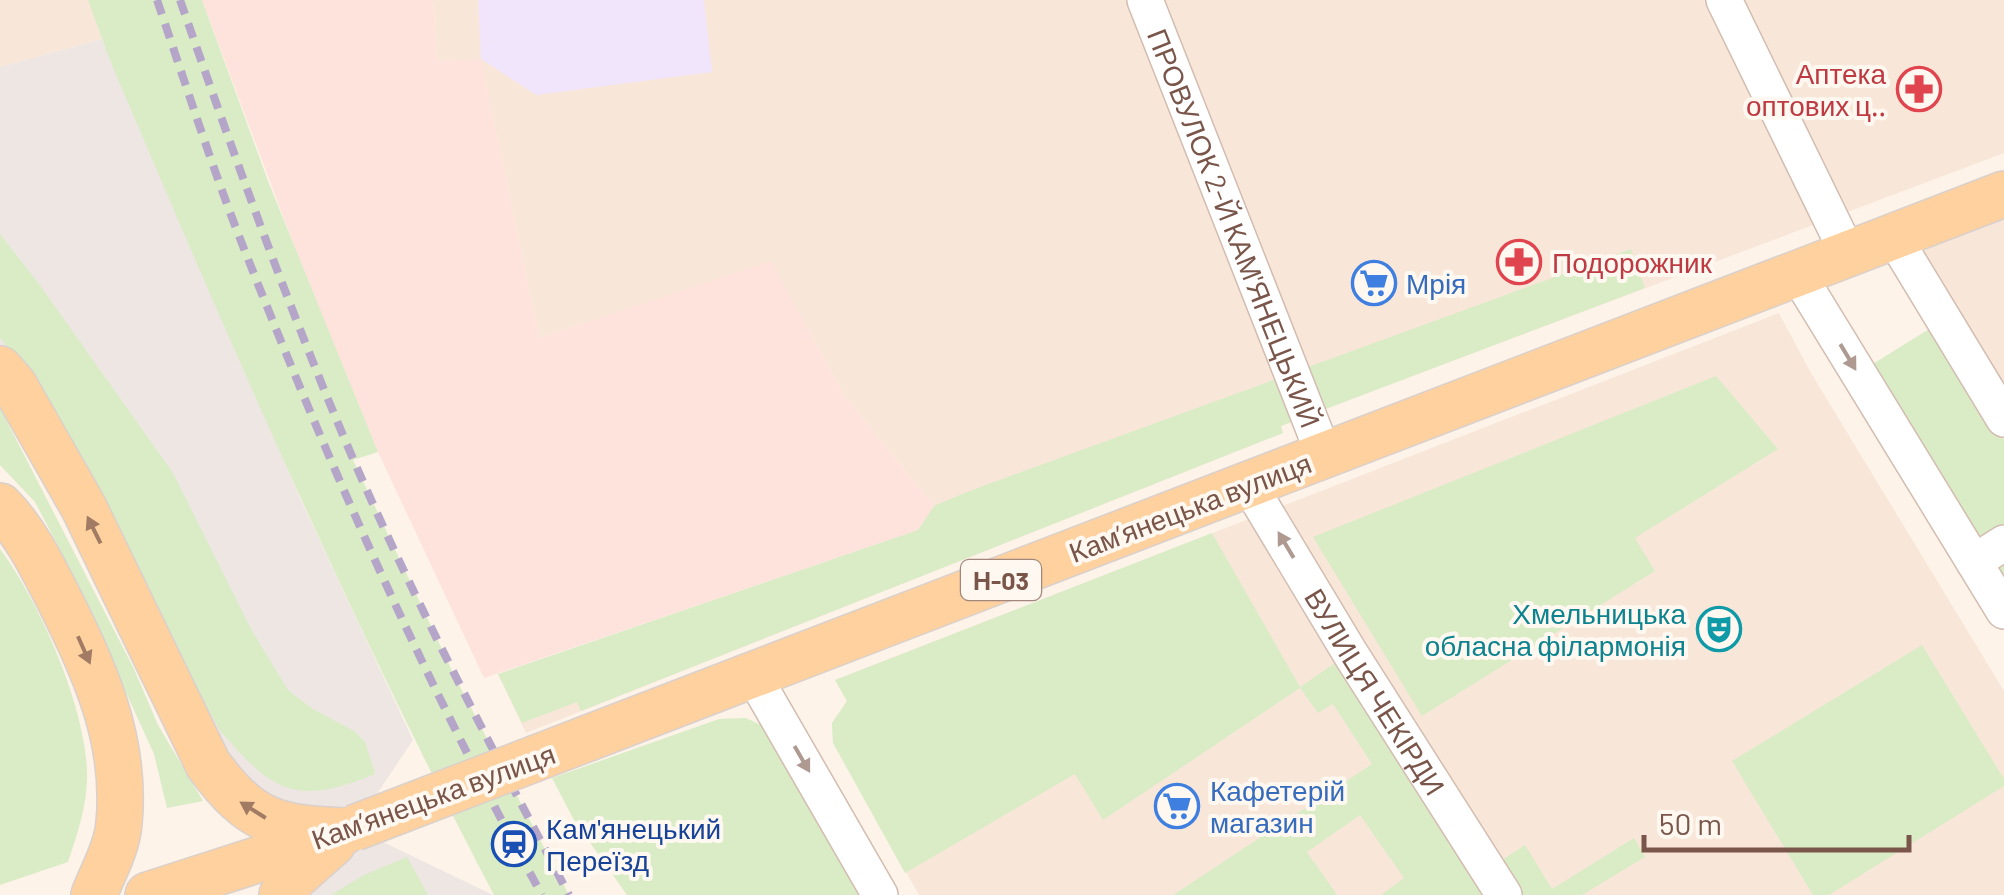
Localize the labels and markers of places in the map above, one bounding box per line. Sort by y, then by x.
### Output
place label: Аптека оптових ц‥ [1746,56,1886,122]
pharmacy icon: Аптека оптових ц‥ [1896,66,1942,112]
pharmacy icon: Подорожник [1496,239,1542,285]
place label: Подорожник [1552,245,1713,279]
supermarket icon: Мрія [1351,260,1397,306]
place label: Мрія [1406,266,1466,300]
place label: Хмельницька обласна філармонія [1425,596,1686,662]
theatre icon: Хмельницька обласна філармонія [1696,606,1742,652]
place label: Кафетерій магазин [1210,773,1345,839]
supermarket icon: Кафетерій магазин [1154,783,1200,829]
place label: Кам'янецький Переїзд [546,811,721,877]
station icon: Кам'янецький Переїзд [491,821,537,867]

